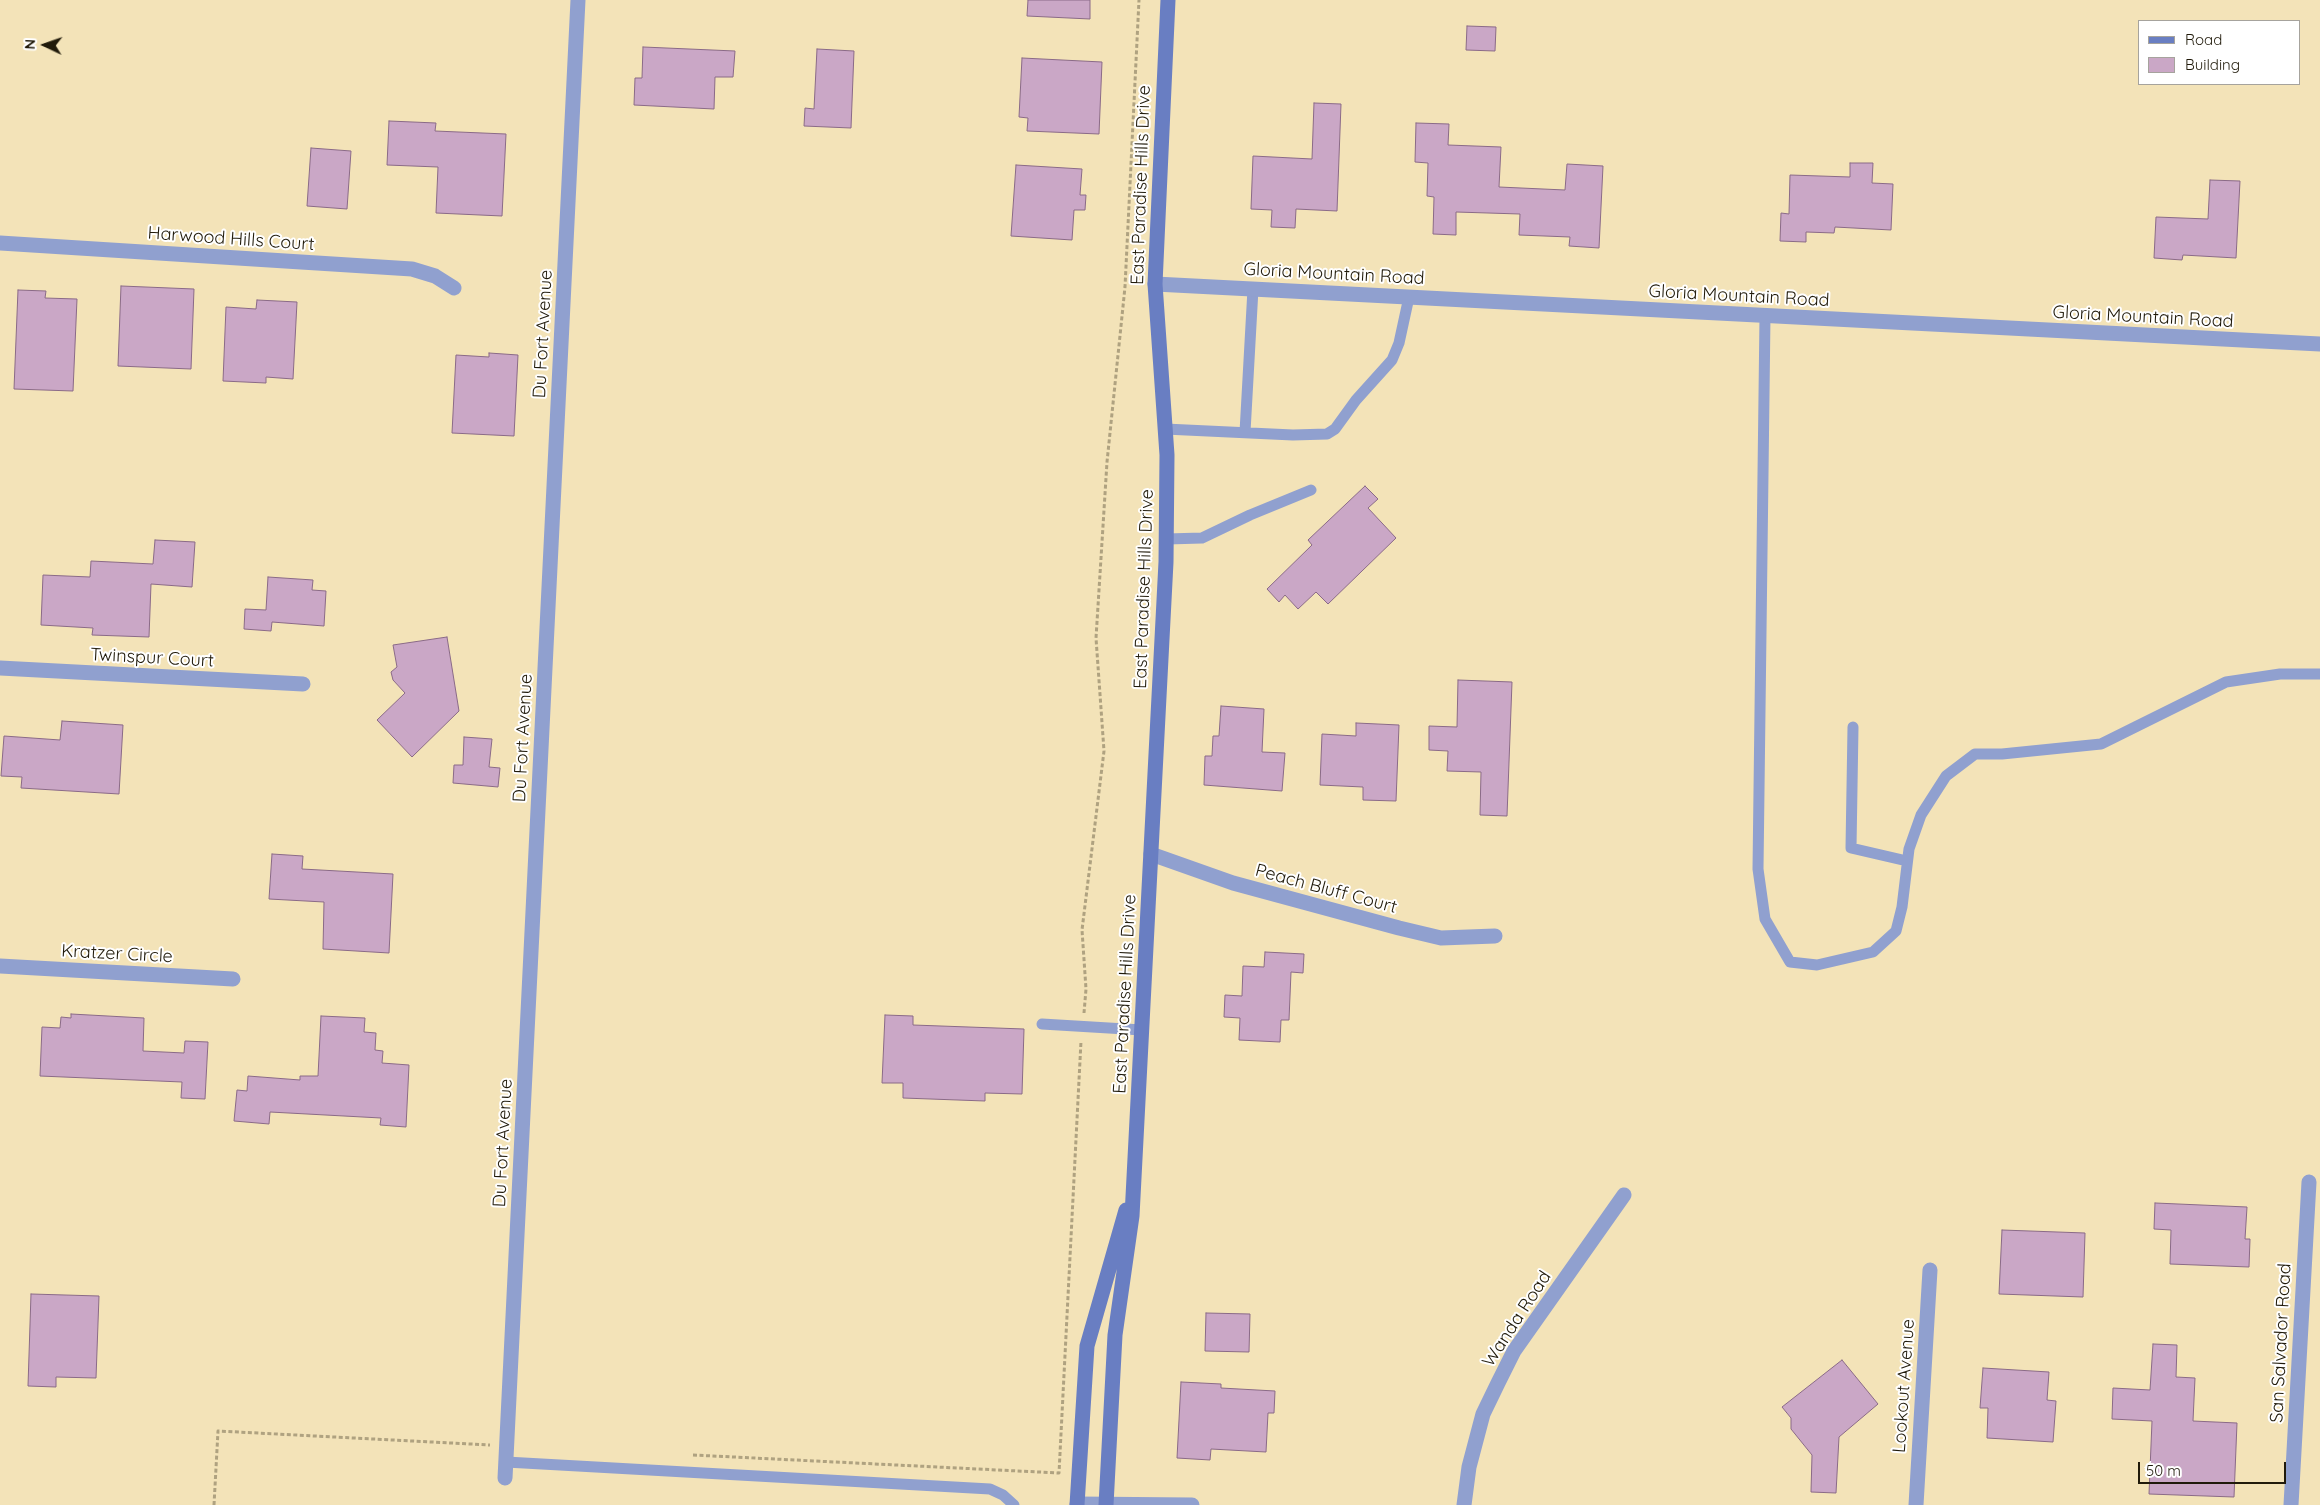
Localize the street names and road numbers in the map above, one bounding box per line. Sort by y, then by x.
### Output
street label: East Paradise Hills Drive [1127,85,1155,285]
street label: Harwood Hills Court [147,222,315,256]
street label: Gloria Mountain Road [1243,258,1425,290]
street label: Du Fort Avenue [529,269,557,399]
street label: Gloria Mountain Road [1648,280,1830,312]
street label: Gloria Mountain Road [2052,301,2234,333]
street label: East Paradise Hills Drive [1130,489,1158,689]
street label: Twinspur Court [90,644,214,672]
street label: Du Fort Avenue [509,673,537,803]
street label: Peach Bluff Court [1253,860,1399,918]
street label: East Paradise Hills Drive [1109,894,1141,1094]
street label: Kratzer Circle [61,940,173,968]
street label: Du Fort Avenue [489,1078,517,1208]
street label: San Salvador Road [2266,1263,2296,1423]
street label: Wanda Road [1478,1267,1556,1371]
street label: Lookout Avenue [1889,1318,1919,1454]

